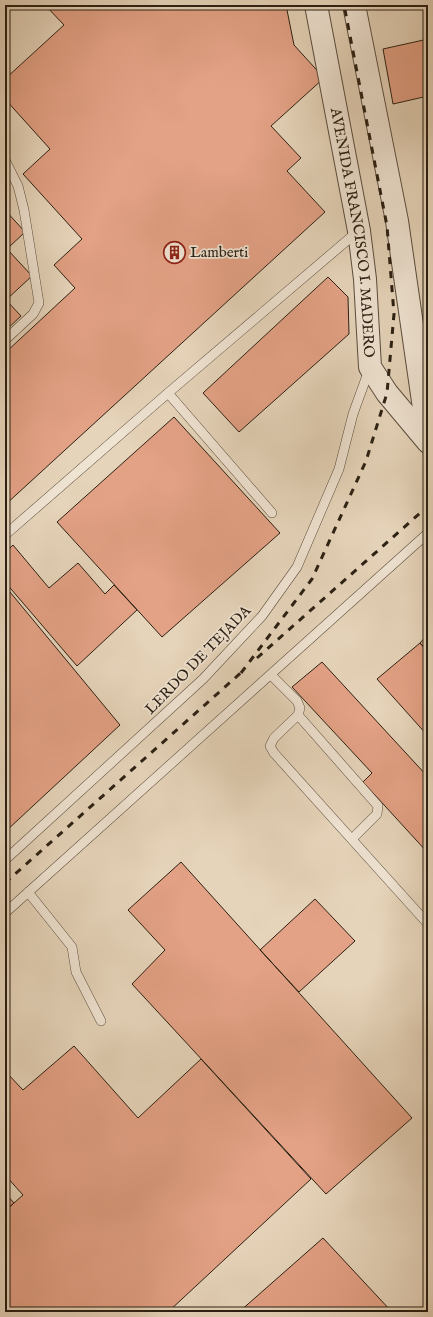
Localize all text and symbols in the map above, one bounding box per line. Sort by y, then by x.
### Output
street label: AVENIDA FRANCISCO I. MADERO [326,105,379,358]
building icon: Lamberti [162,239,188,265]
place label: Lamberti [190,243,248,262]
street label: LERDO DE TEJADA [141,601,256,719]

